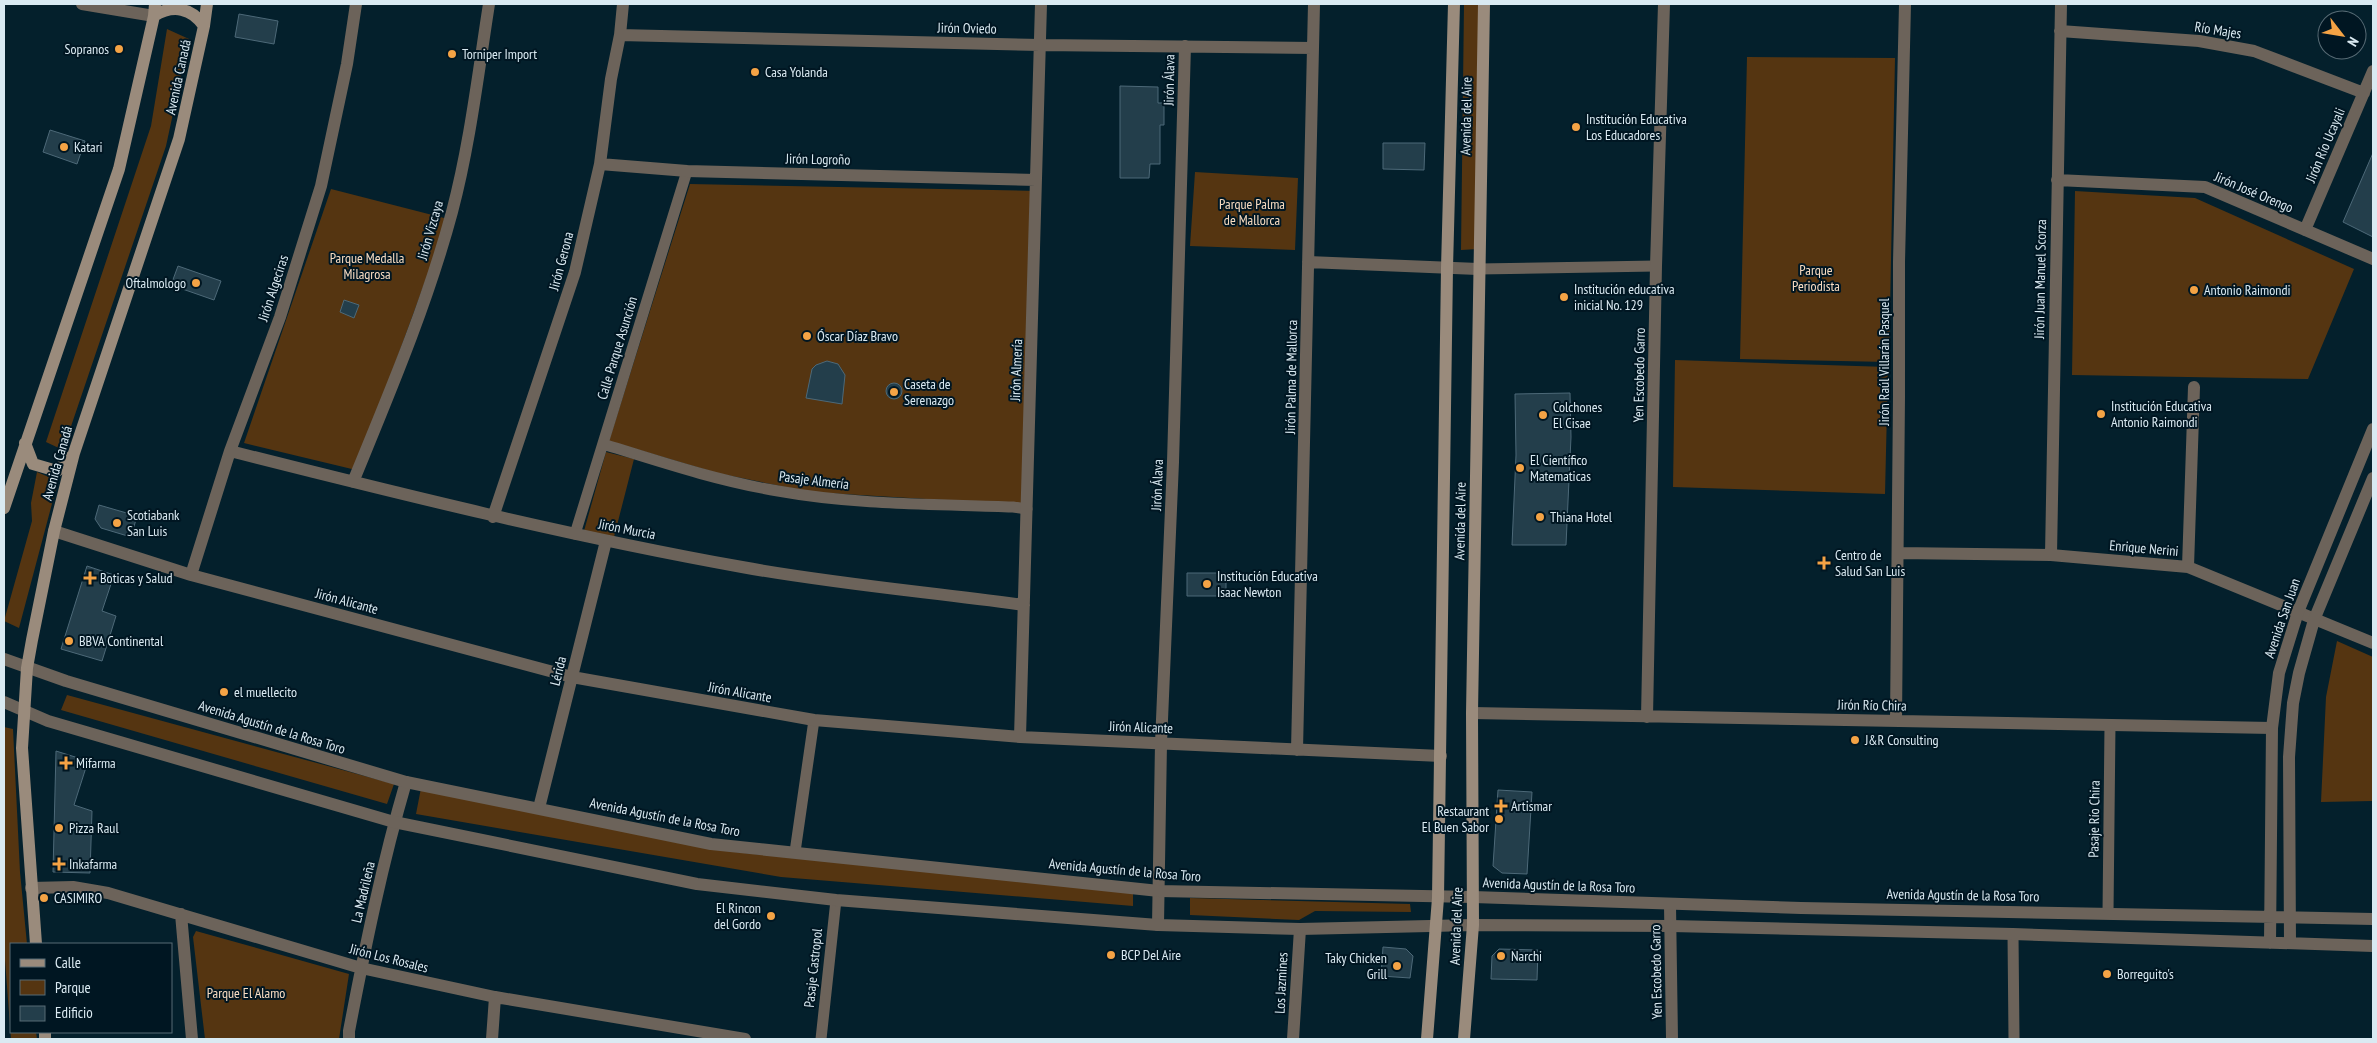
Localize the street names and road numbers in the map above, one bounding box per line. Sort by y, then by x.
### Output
street label: Río Majes [2193,17,2243,43]
street label: Jirón Oviedo [936,18,997,38]
street label: Avenida Canadá [161,38,195,116]
street label: Jirón Álava [1160,54,1178,107]
street label: Avenida del Aire [1456,77,1476,155]
street label: Jirón Río Ucayali [2301,105,2349,186]
street label: Jirón Logroño [784,149,851,169]
street label: Jirón José Orengo [2211,167,2296,217]
street label: Jirón Vizcaya [413,198,447,263]
street label: Jirón Juan Manuel Scorza [2030,219,2050,340]
street label: Jirón Gerona [544,230,577,293]
street label: Jirón Algeciras [253,252,292,324]
street label: Calle Parque Asunción [593,294,641,402]
street label: Jirón Raúl Villarán Pasquel [1875,298,1893,427]
street label: Jirón Palma de Mallorca [1281,320,1301,435]
street label: Yen Escobedo Garro [1629,327,1649,423]
street label: Jirón Almería [1006,339,1026,402]
street label: Avenida Canadá [38,424,76,502]
street label: Jirón Álava [1147,459,1167,512]
street label: Pasaje Almería [778,467,850,493]
street label: Avenida del Aire [1450,482,1470,560]
street label: Jirón Murcia [596,514,657,543]
street label: Enrique Nerini [2109,536,2179,560]
street label: Avenida San Juan [2260,576,2304,660]
street label: Jirón Alicante [313,584,381,618]
street label: Lérida [546,655,570,687]
street label: Jirón Alicante [706,677,773,706]
street label: Jirón Río Chira [1836,695,1907,715]
street label: Avenida Agustín de la Rosa Toro [196,696,348,758]
street label: Jirón Alicante [1108,717,1174,737]
street label: Pasaje Río Chira [2084,780,2104,858]
street label: Avenida Agustín de la Rosa Toro [588,794,742,840]
street label: Avenida Agustín de la Rosa Toro [1048,854,1202,886]
street label: La Madrileña [347,860,379,924]
street label: Avenida Agustín de la Rosa Toro [1482,873,1636,897]
street label: Avenida Agustín de la Rosa Toro [1886,885,2040,905]
street label: Avenida del Aire [1446,886,1466,965]
street label: Yen Escobedo Garro [1646,924,1666,1020]
street label: Pasaje Castropol [800,927,826,1008]
street label: Jirón Los Rosales [347,939,431,977]
street label: Los Jazmines [1270,951,1292,1014]

